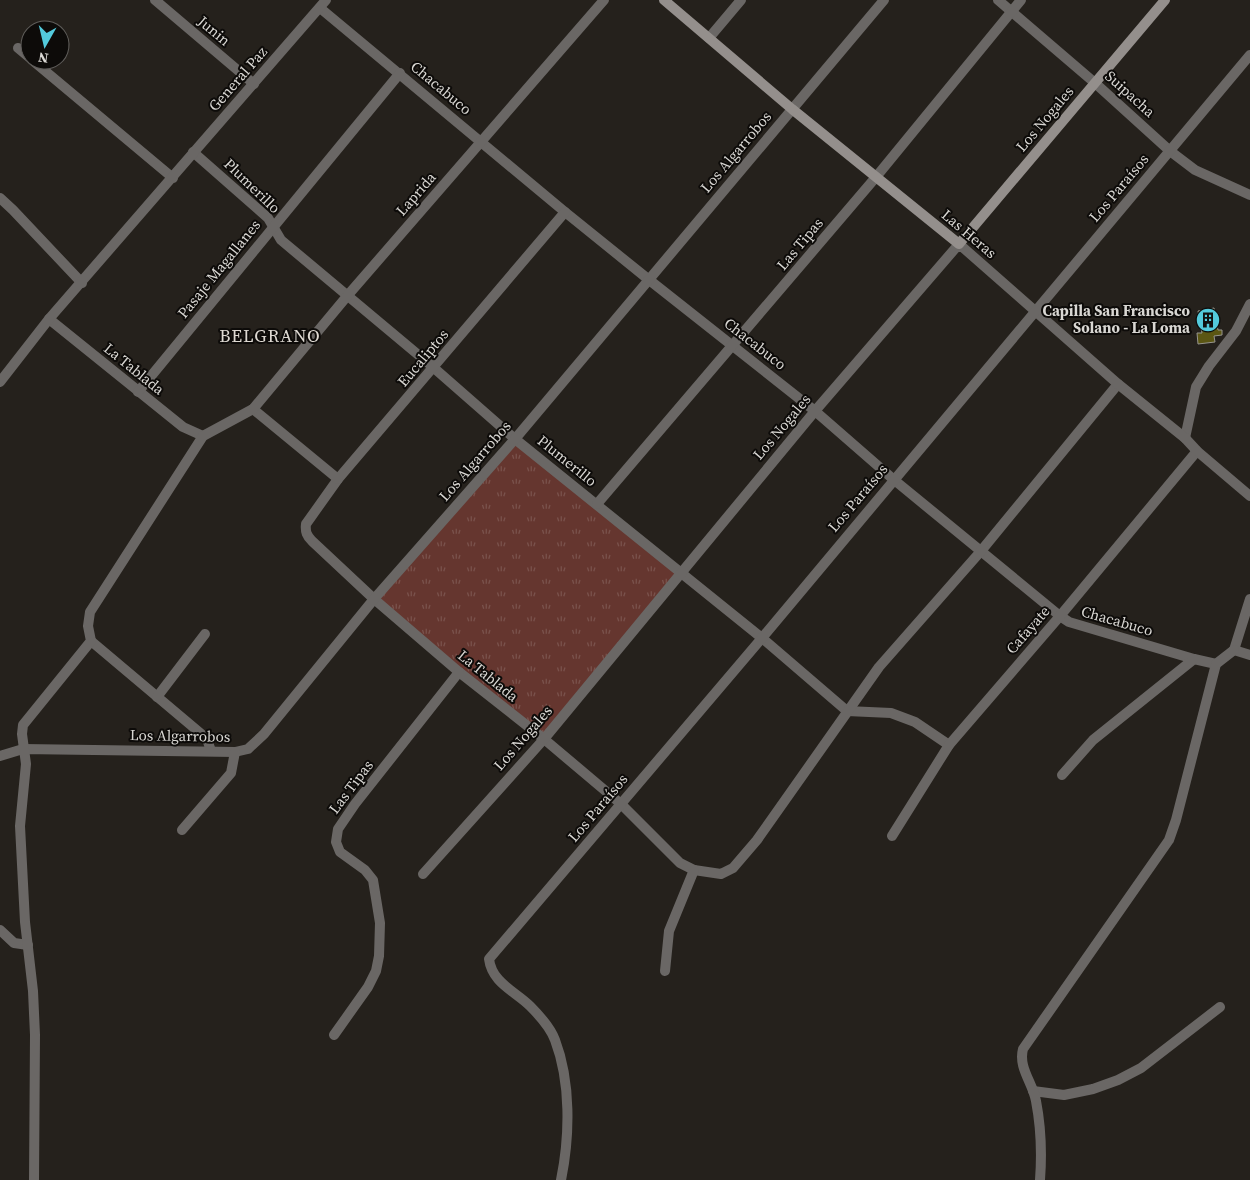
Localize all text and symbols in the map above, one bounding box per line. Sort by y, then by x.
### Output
street label: Junin [193,10,235,50]
north arrow [20,20,70,70]
street label: General Paz [204,42,272,116]
text: N [37,47,50,68]
street label: Chacabuco [406,56,476,119]
street label: Suipacha [1101,65,1160,122]
street label: Los Nogales [1011,81,1078,156]
street label: Los Algarrobos [695,106,776,197]
street label: Los Paraísos [1084,149,1153,226]
street label: Plumerillo [219,153,285,218]
street label: Laprida [391,167,441,220]
street label: Las Heras [937,204,1001,263]
street label: Las Tipas [771,213,828,274]
street label: Pasaje Magallanes [172,215,265,322]
place label: Capilla San Francisco Solano - La Loma [1043,300,1191,338]
building icon: Capilla San Francisco Solano - La Loma [1195,307,1221,333]
street label: Chacabuco [720,313,791,375]
district label: BELGRANO [219,323,321,348]
street label: Eucaliptos [392,324,453,391]
street label: La Tablada [100,338,169,400]
street label: Los Nogales [748,389,815,464]
street label: Los Algarrobos [434,416,516,505]
street label: Plumerillo [533,430,602,491]
street label: Los Paraísos [823,459,892,536]
street label: Chacabuco [1079,600,1155,641]
street label: Cafayate [1001,601,1055,658]
street label: La Tablada [454,645,523,707]
street label: Los Nogales [488,701,557,775]
street label: Los Algarrobos [130,724,230,747]
street label: Las Tipas [323,755,378,818]
street label: Los Paraísos [563,769,632,846]

